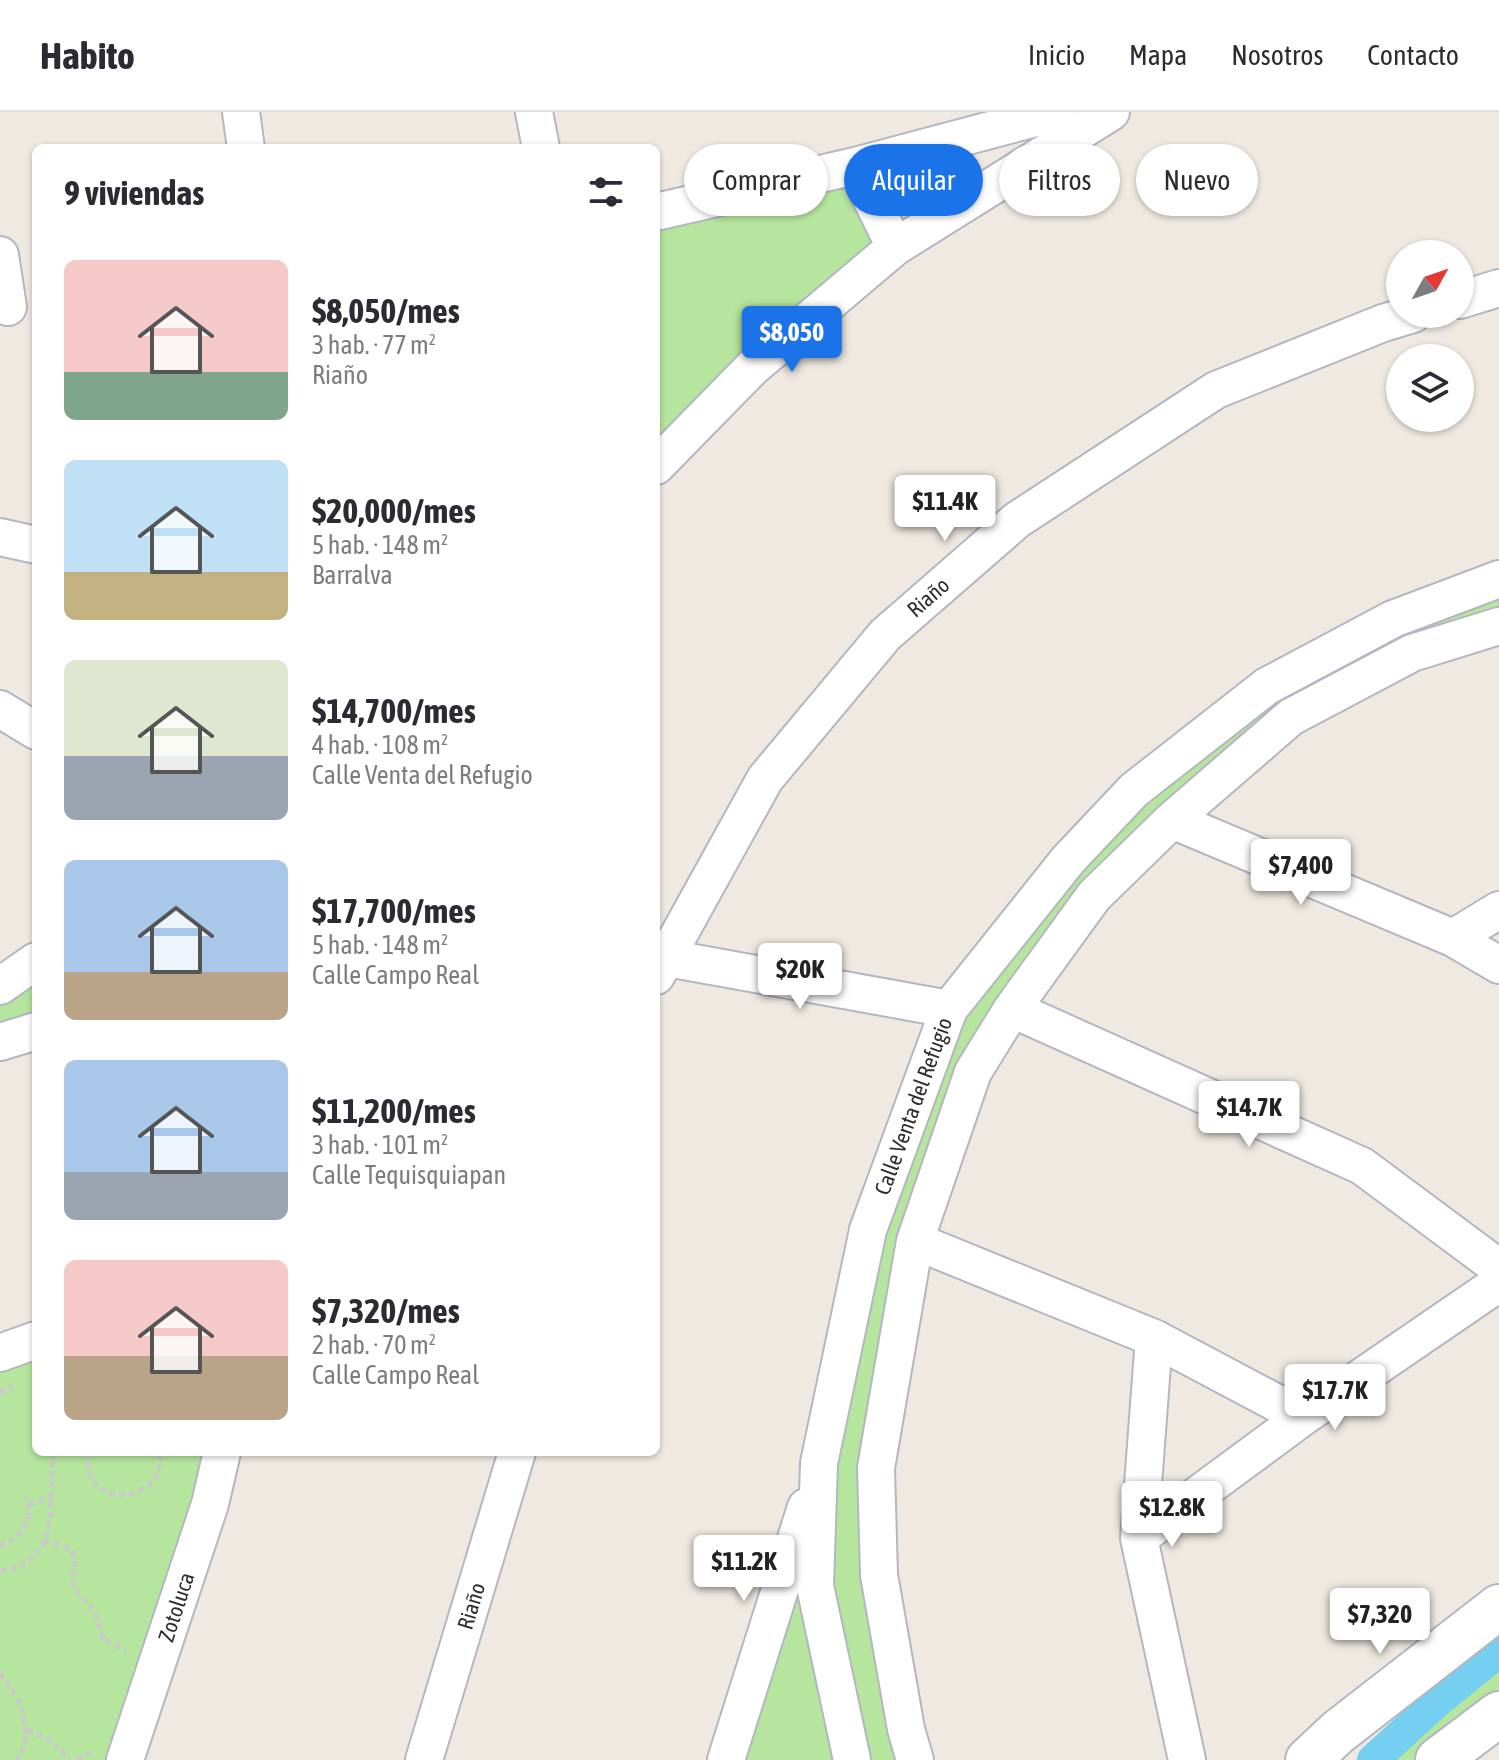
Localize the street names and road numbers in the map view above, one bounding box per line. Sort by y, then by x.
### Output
street label: Riaño [902,572,954,622]
street label: Calle Venta del Refugio [869,1014,957,1198]
street label: Zotoluca [153,1569,199,1645]
street label: Riaño [452,1580,490,1632]

